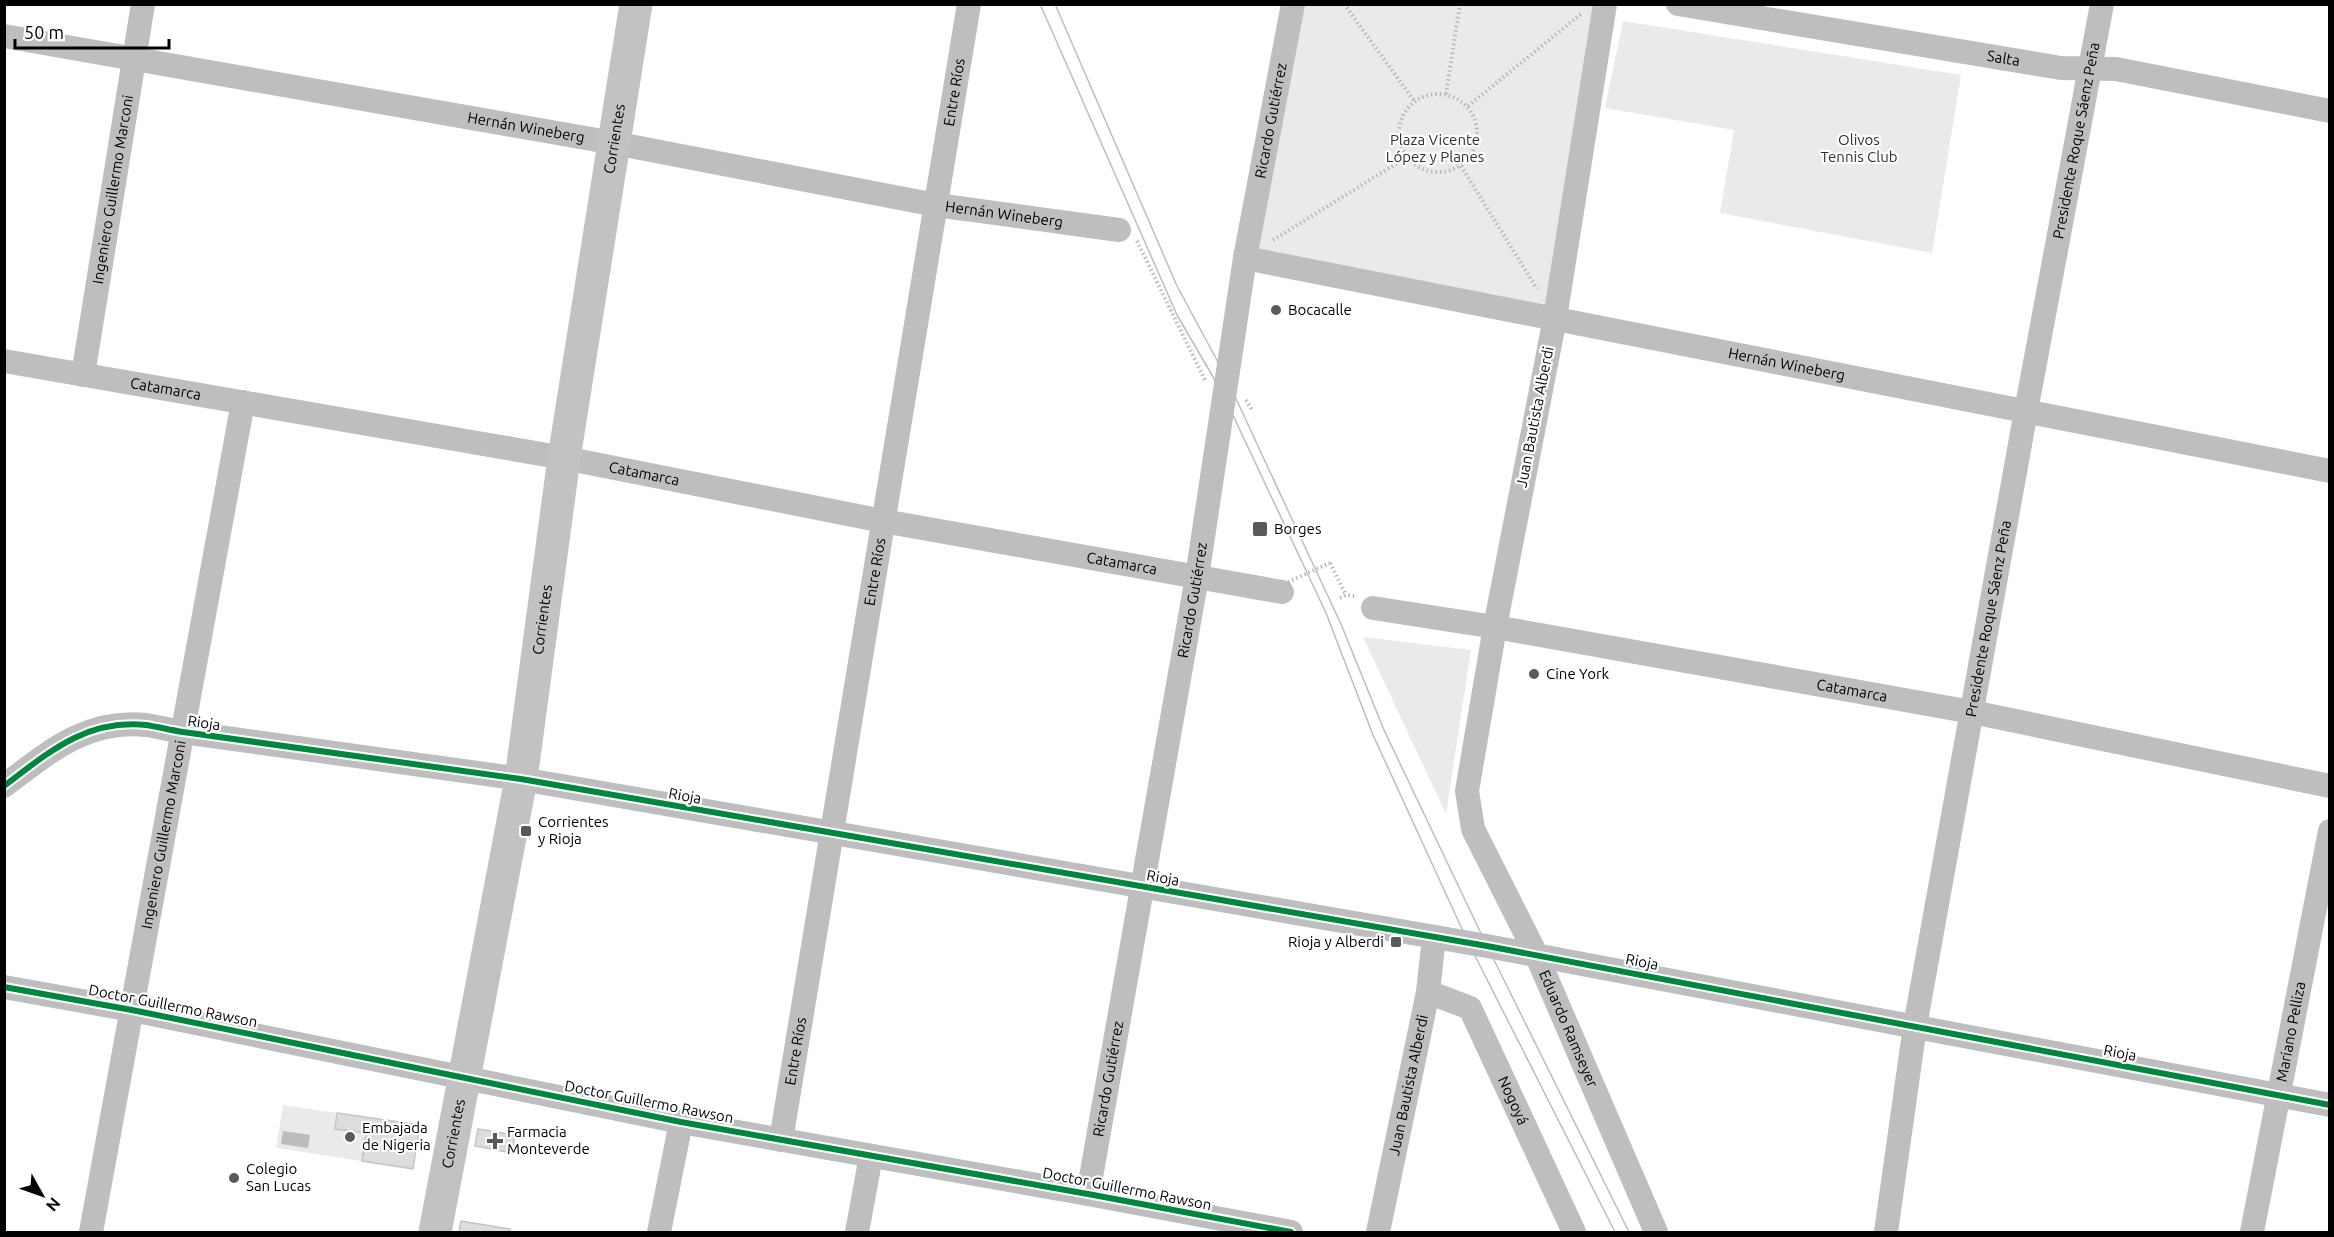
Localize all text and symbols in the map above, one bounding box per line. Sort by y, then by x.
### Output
scale bar [15,12,170,50]
text: 50 m [24,22,64,42]
street label: Presidente Roque Sáenz Peña [2049,41,2103,240]
street label: Salta [1986,47,2021,69]
street label: Entre Ríos [940,57,968,127]
street label: Ricardo Gutiérrez [1251,61,1290,180]
street label: Ingeniero Guillermo Marconi [89,94,136,285]
street label: Corrientes [600,103,628,175]
street label: Hernán Wineberg [466,108,586,146]
park label: Plaza Vicente López y Planes [1386,131,1484,165]
park label: Olivos Tennis Club [1820,131,1898,165]
street label: Hernán Wineberg [944,197,1064,230]
place label: Bocacalle [1288,301,1352,318]
marker: Bocacalle [1269,303,1283,317]
street label: Hernán Wineberg [1727,344,1847,384]
street label: Juan Bautista Alberdi [1512,345,1557,489]
street label: Catamarca [129,374,202,403]
street label: Catamarca [607,458,681,489]
street label: Presidente Roque Sáenz Peña [1962,519,2014,718]
marker: Borges [1251,520,1269,538]
place label: Borges [1274,520,1321,537]
street label: Entre Ríos [861,536,889,607]
street label: Ricardo Gutiérrez [1174,541,1210,659]
street label: Catamarca [1085,548,1159,578]
street label: Corrientes [529,583,555,656]
place label: Cine York [1546,665,1610,682]
marker: Cine York [1527,667,1541,681]
street label: Catamarca [1815,675,1889,705]
street label: Rioja [186,712,222,733]
street label: Ingeniero Guillermo Marconi [138,739,189,930]
street label: Rioja [667,784,703,807]
place label: Corrientes y Rioja [538,813,608,847]
marker: Corrientes y Rioja [519,824,533,838]
street label: Rioja [1145,866,1181,889]
place label: Rioja y Alberdi [1288,933,1384,950]
marker: Rioja y Alberdi [1389,935,1403,949]
street label: Rioja [1624,950,1660,973]
street label: Eduardo Ramseyer [1536,967,1602,1090]
street label: Mariano Pelliza [2272,980,2309,1083]
street label: Doctor Guillermo Rawson [87,981,259,1030]
street label: Juan Bautista Alberdi [1385,1013,1431,1157]
street label: Entre Ríos [781,1016,809,1086]
street label: Ricardo Gutiérrez [1089,1019,1126,1138]
street label: Rioja [2102,1041,2138,1064]
street label: Nogoyá [1495,1073,1532,1127]
street label: Doctor Guillermo Rawson [563,1077,735,1126]
street label: Corrientes [438,1097,468,1170]
place label: Embajada de Nigeria [362,1119,431,1153]
place label: Farmacia Monteverde [507,1123,590,1157]
marker: Embajada de Nigeria [343,1130,357,1144]
marker: Farmacia Monteverde [488,1134,502,1148]
place label: Colegio San Lucas [246,1160,311,1194]
street label: Doctor Guillermo Rawson [1041,1164,1213,1213]
north arrow [12,1165,72,1225]
marker: Colegio San Lucas [227,1171,241,1185]
text: N [43,1194,64,1215]

